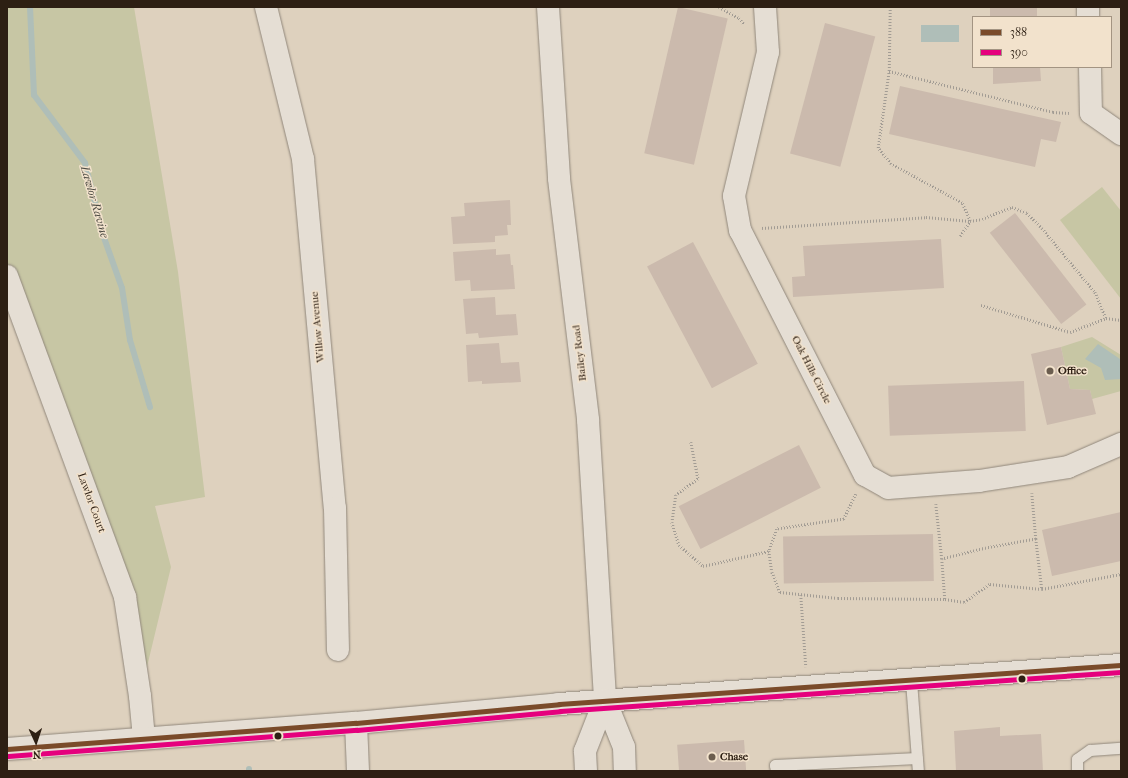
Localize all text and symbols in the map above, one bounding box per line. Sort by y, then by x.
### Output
legend [972,16,1112,68]
text: 388 [1010,25,1027,39]
text: 390 [1010,45,1028,59]
water label: Lawlor Ravine [77,164,111,240]
street label: Willow Avenue [308,291,328,363]
street label: Bailey Road [570,324,590,382]
street label: Oak Hills Circle [788,334,834,406]
place label: Office [1058,364,1087,378]
marker: Office [1045,366,1055,376]
street label: Lawlor Court [74,471,108,535]
unlabelled marker [1017,674,1027,684]
north arrow [16,722,56,762]
unlabelled marker [273,731,283,741]
text: N [32,748,41,761]
place label: Chase [720,750,748,764]
marker: Chase [707,752,717,762]

